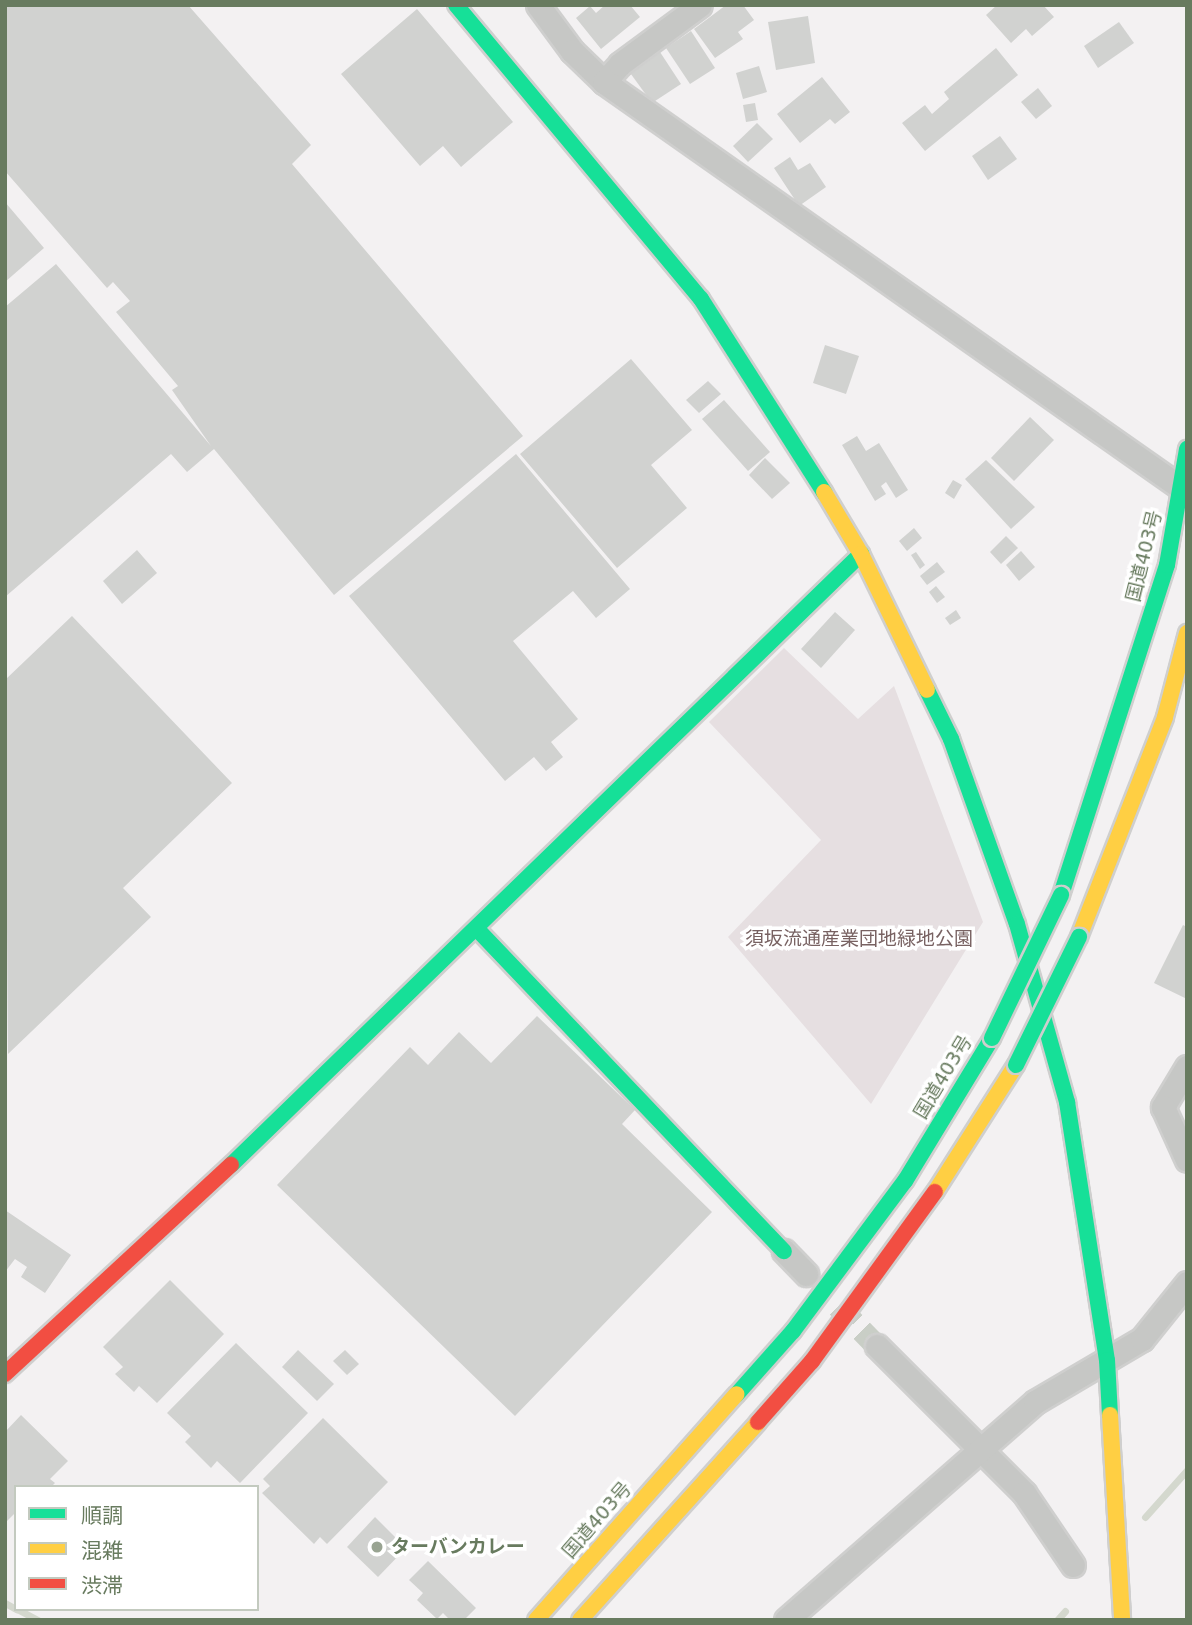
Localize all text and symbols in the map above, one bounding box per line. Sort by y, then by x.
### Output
street label: 国道403号 [1122,508,1166,604]
park label: 須坂流通産業団地緑地公園 [745,928,973,950]
street label: 国道403号 [909,1031,977,1123]
street label: 国道403号 [558,1477,636,1563]
legend [14,1485,259,1611]
text: 順調 [81,1504,123,1528]
place label: ターバンカレー [391,1536,524,1558]
text: 混雑 [81,1539,123,1563]
marker: ターバンカレー [369,1539,385,1555]
text: 渋滞 [81,1574,123,1598]

